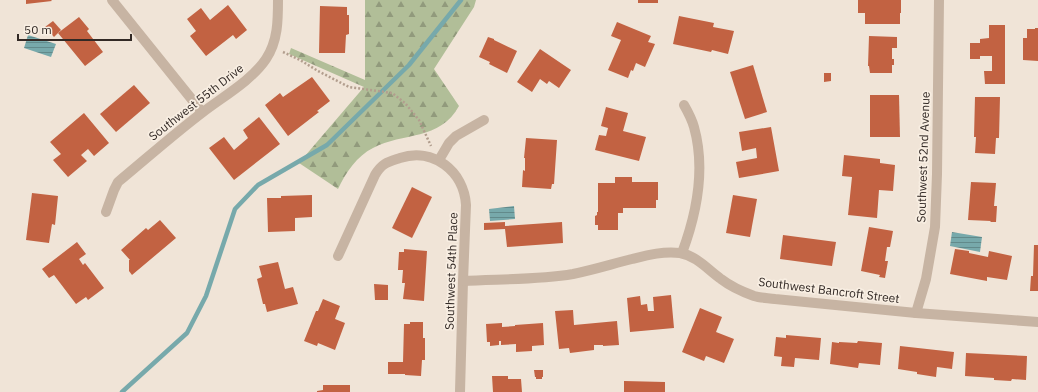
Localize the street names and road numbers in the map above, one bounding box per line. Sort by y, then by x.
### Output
street label: Southwest 55th Drive [146,60,247,144]
street label: Southwest 52nd Avenue [913,91,933,223]
street label: Southwest 54th Place [441,211,461,330]
street label: Southwest Bancroft Street [758,274,900,306]

